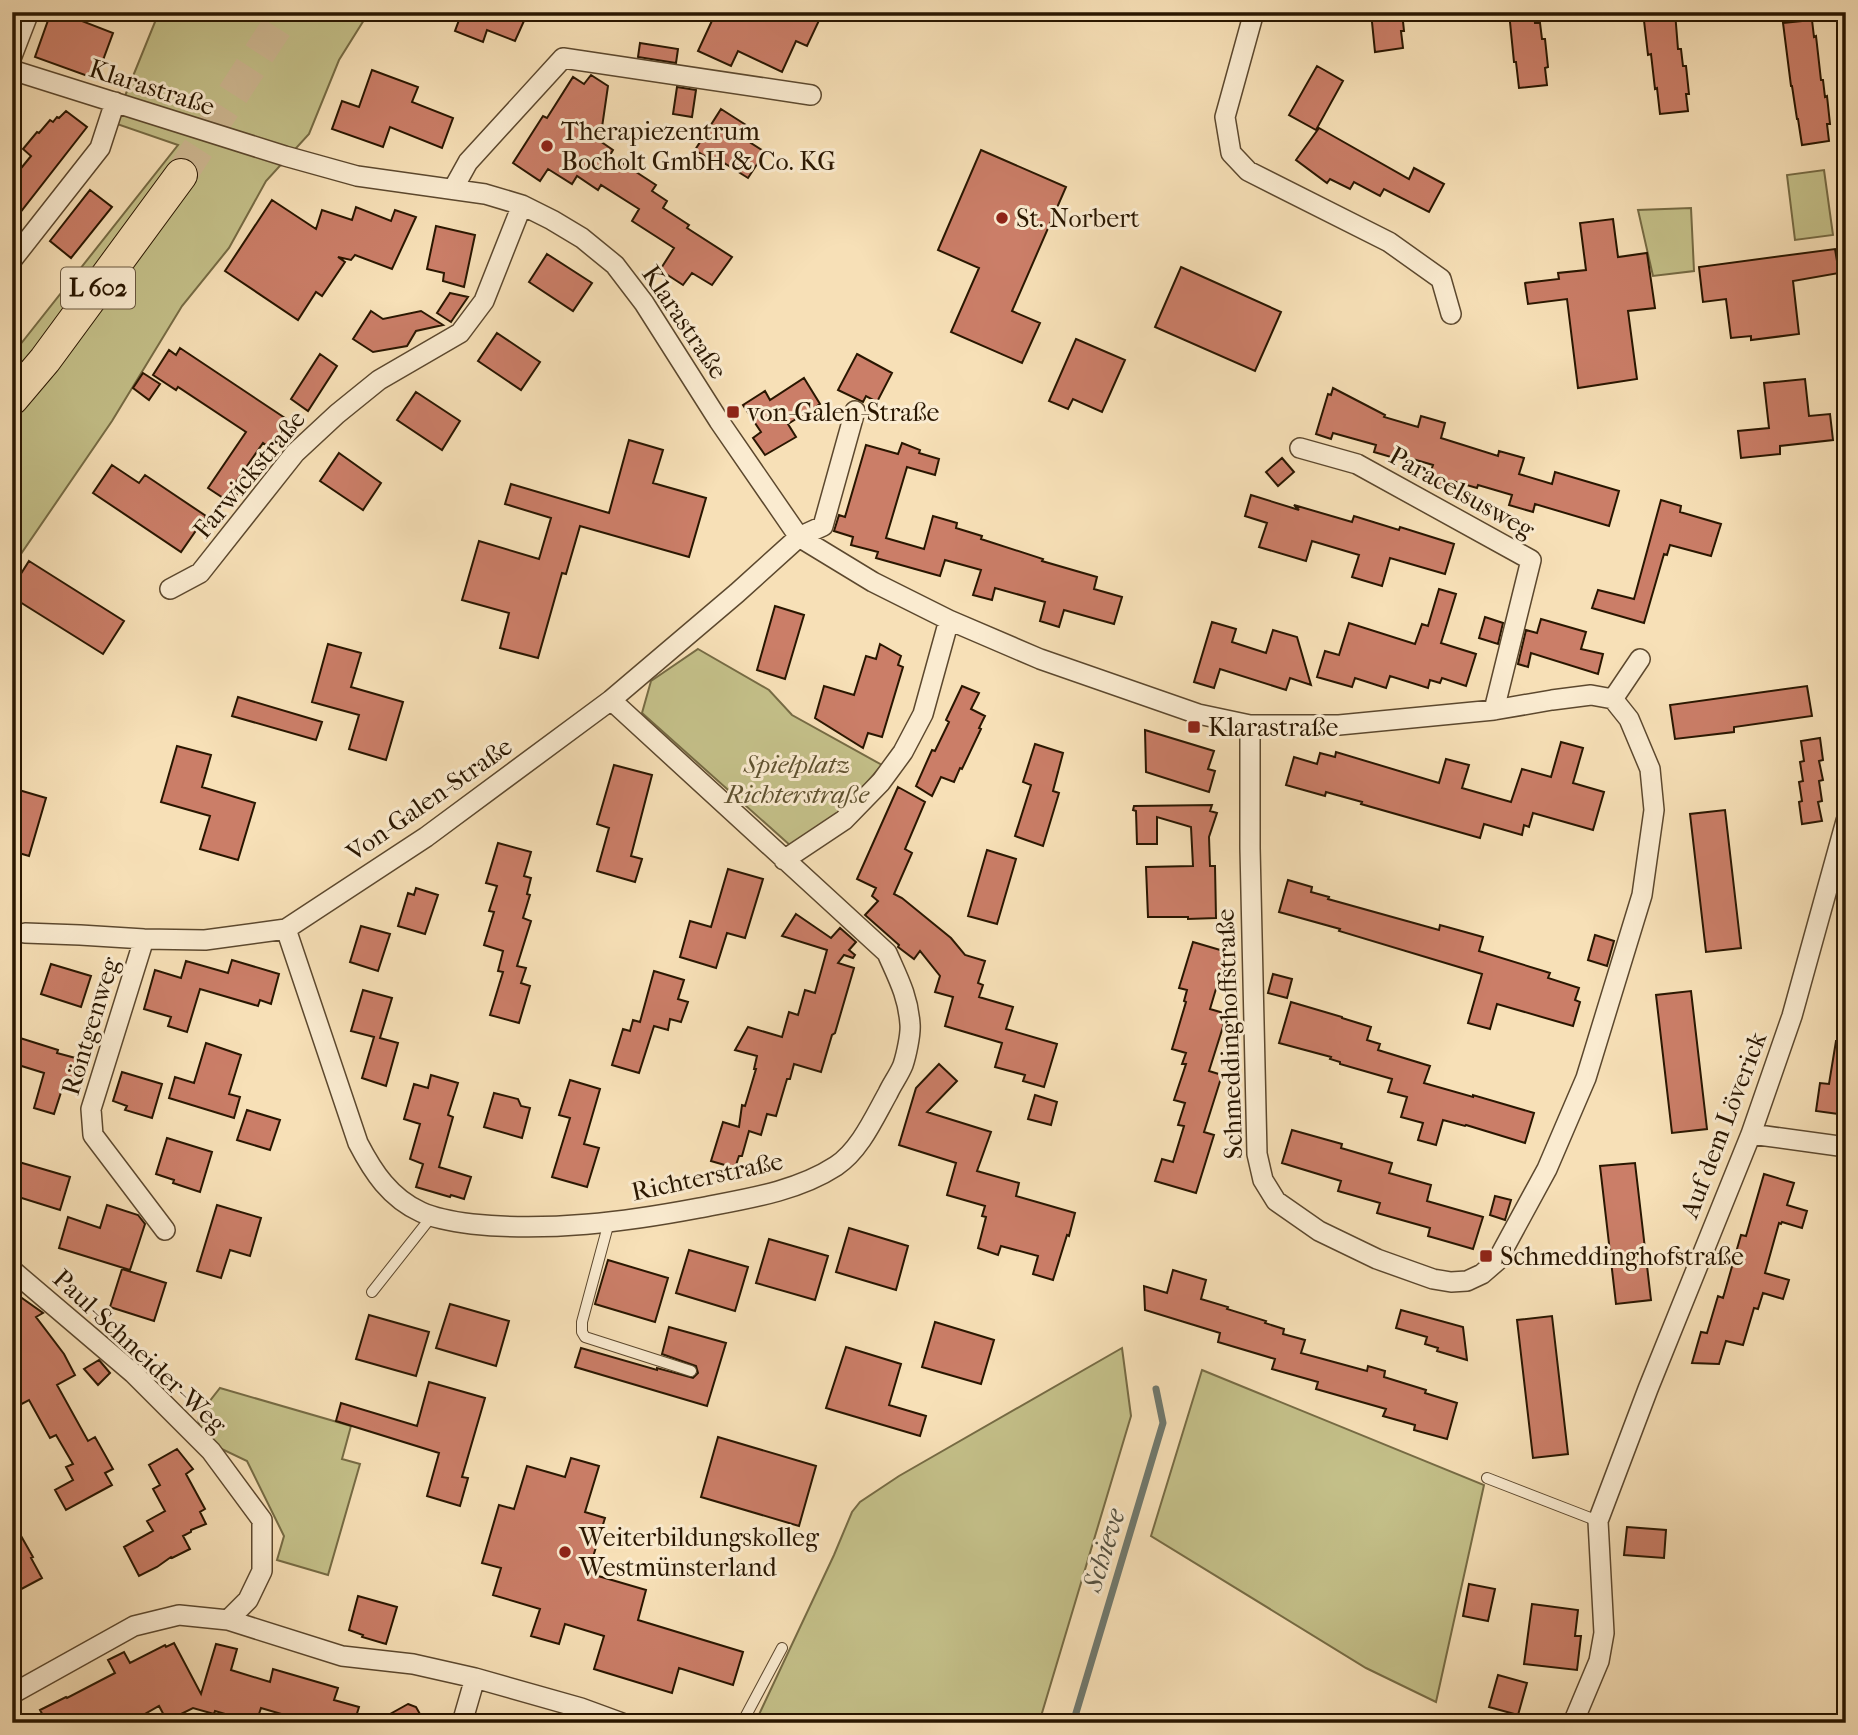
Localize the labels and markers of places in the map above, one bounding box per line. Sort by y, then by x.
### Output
place label: Therapiezentrum Bocholt GmbH & Co. KG [561,116,836,177]
marker: Therapiezentrum Bocholt GmbH & Co. KG [539,138,555,154]
place label: St. Norbert [1016,203,1140,234]
marker: St. Norbert [994,210,1010,226]
place label: von-Galen-Straße [747,397,939,428]
marker: von-Galen-Straße [725,404,741,420]
place label: Klarastraße [1208,712,1338,743]
marker: Klarastraße [1186,719,1202,735]
place label: Schmeddinghofstraße [1500,1241,1744,1272]
marker: Schmeddinghofstraße [1478,1248,1494,1264]
place label: Weiterbildungskolleg Westmünsterland [578,1522,820,1583]
marker: Weiterbildungskolleg Westmünsterland [557,1544,573,1560]

